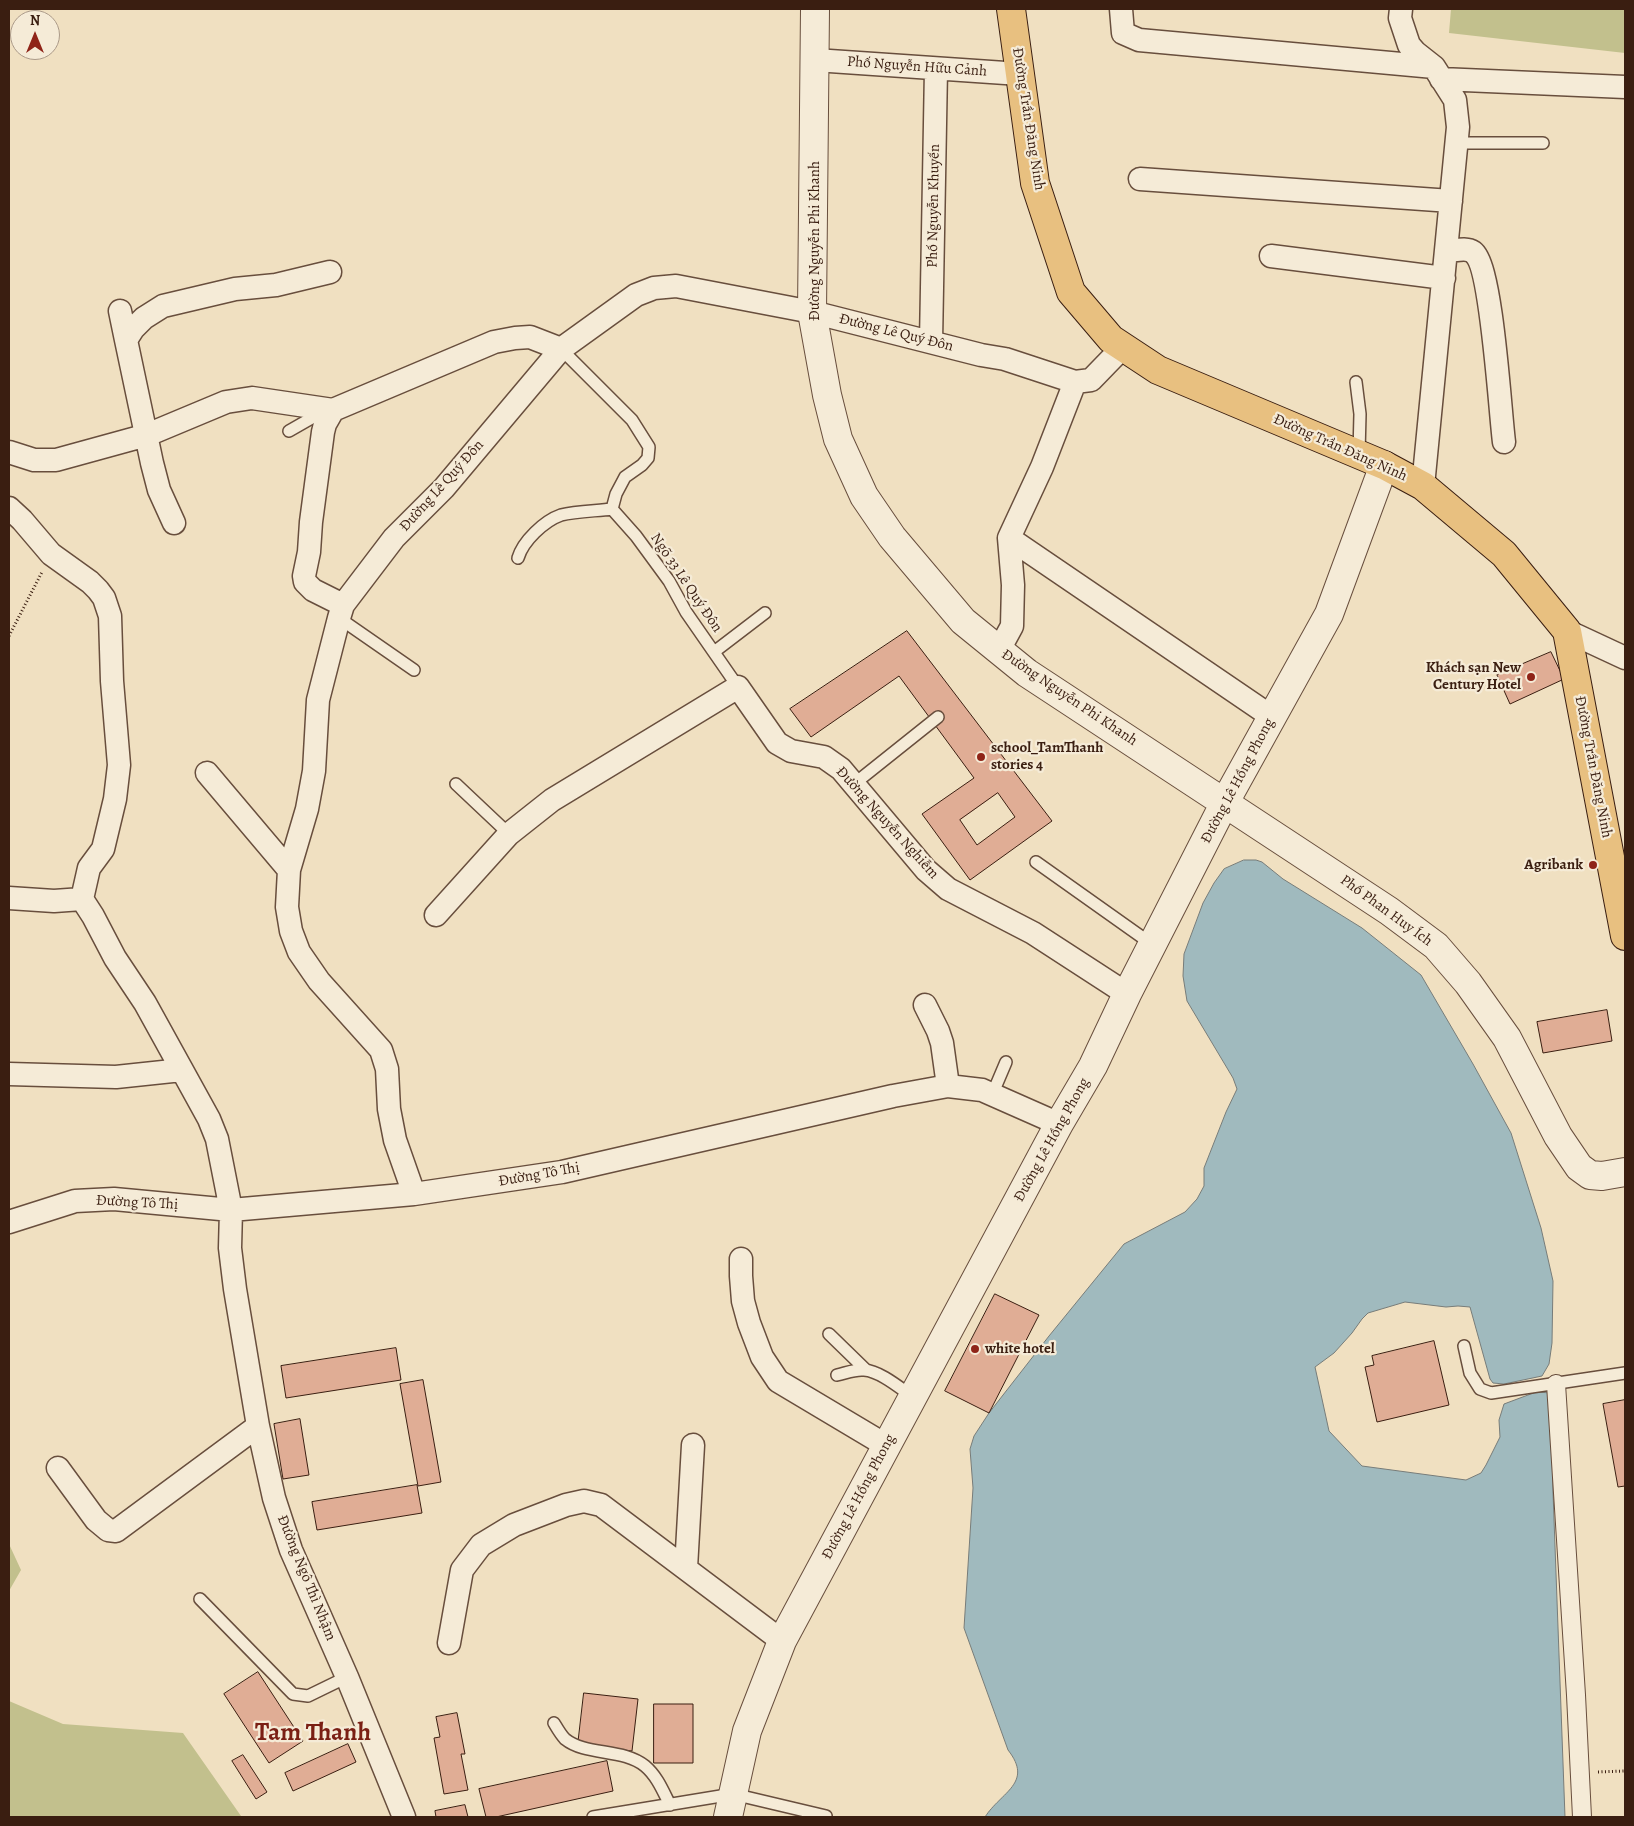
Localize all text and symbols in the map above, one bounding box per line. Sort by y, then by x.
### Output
north arrow [10,10,60,60]
text: N [30,11,40,30]
street label: Đường Trần Đăng Ninh [1008,46,1048,192]
street label: Phố Nguyễn Hữu Cảnh [846,53,988,81]
street label: Phố Nguyễn Khuyến [924,144,944,268]
street label: Đường Nguyễn Phi Khanh [806,161,824,321]
street label: Đường Lê Quý Đôn [837,310,955,356]
street label: Đường Trần Đăng Ninh [1270,410,1410,486]
street label: Đường Lê Quý Đôn [396,436,488,536]
street label: Ngõ 33 Lê Quý Đôn [646,530,726,636]
street label: Đường Nguyễn Phi Khanh [998,646,1140,750]
place label: Khách sạn New Century Hotel [1426,659,1521,694]
marker: Khách sạn New Century Hotel [1525,671,1537,683]
street label: Đường Trần Đăng Ninh [1570,694,1616,840]
street label: Đường Lê Hồng Phong [1197,715,1279,847]
place label: school_TamThanh stories 4 [991,739,1103,774]
marker: school_TamThanh stories 4 [975,751,987,763]
street label: Đường Nguyễn Nghiễm [832,763,942,883]
place label: Agribank [1524,856,1583,874]
marker: Agribank [1587,859,1599,871]
street label: Phố Phan Huy Ích [1336,871,1436,951]
street label: Đường Lê Hồng Phong [1010,1075,1094,1205]
street label: Đường Tô Thị [497,1159,581,1191]
street label: Đường Tô Thị [95,1192,179,1214]
place label: white hotel [985,1340,1055,1358]
marker: white hotel [969,1343,981,1355]
street label: Đường Lê Hồng Phong [818,1431,900,1563]
street label: Đường Ngô Thì Nhậm [273,1512,339,1644]
district label: Tam Thanh [255,1719,371,1749]

